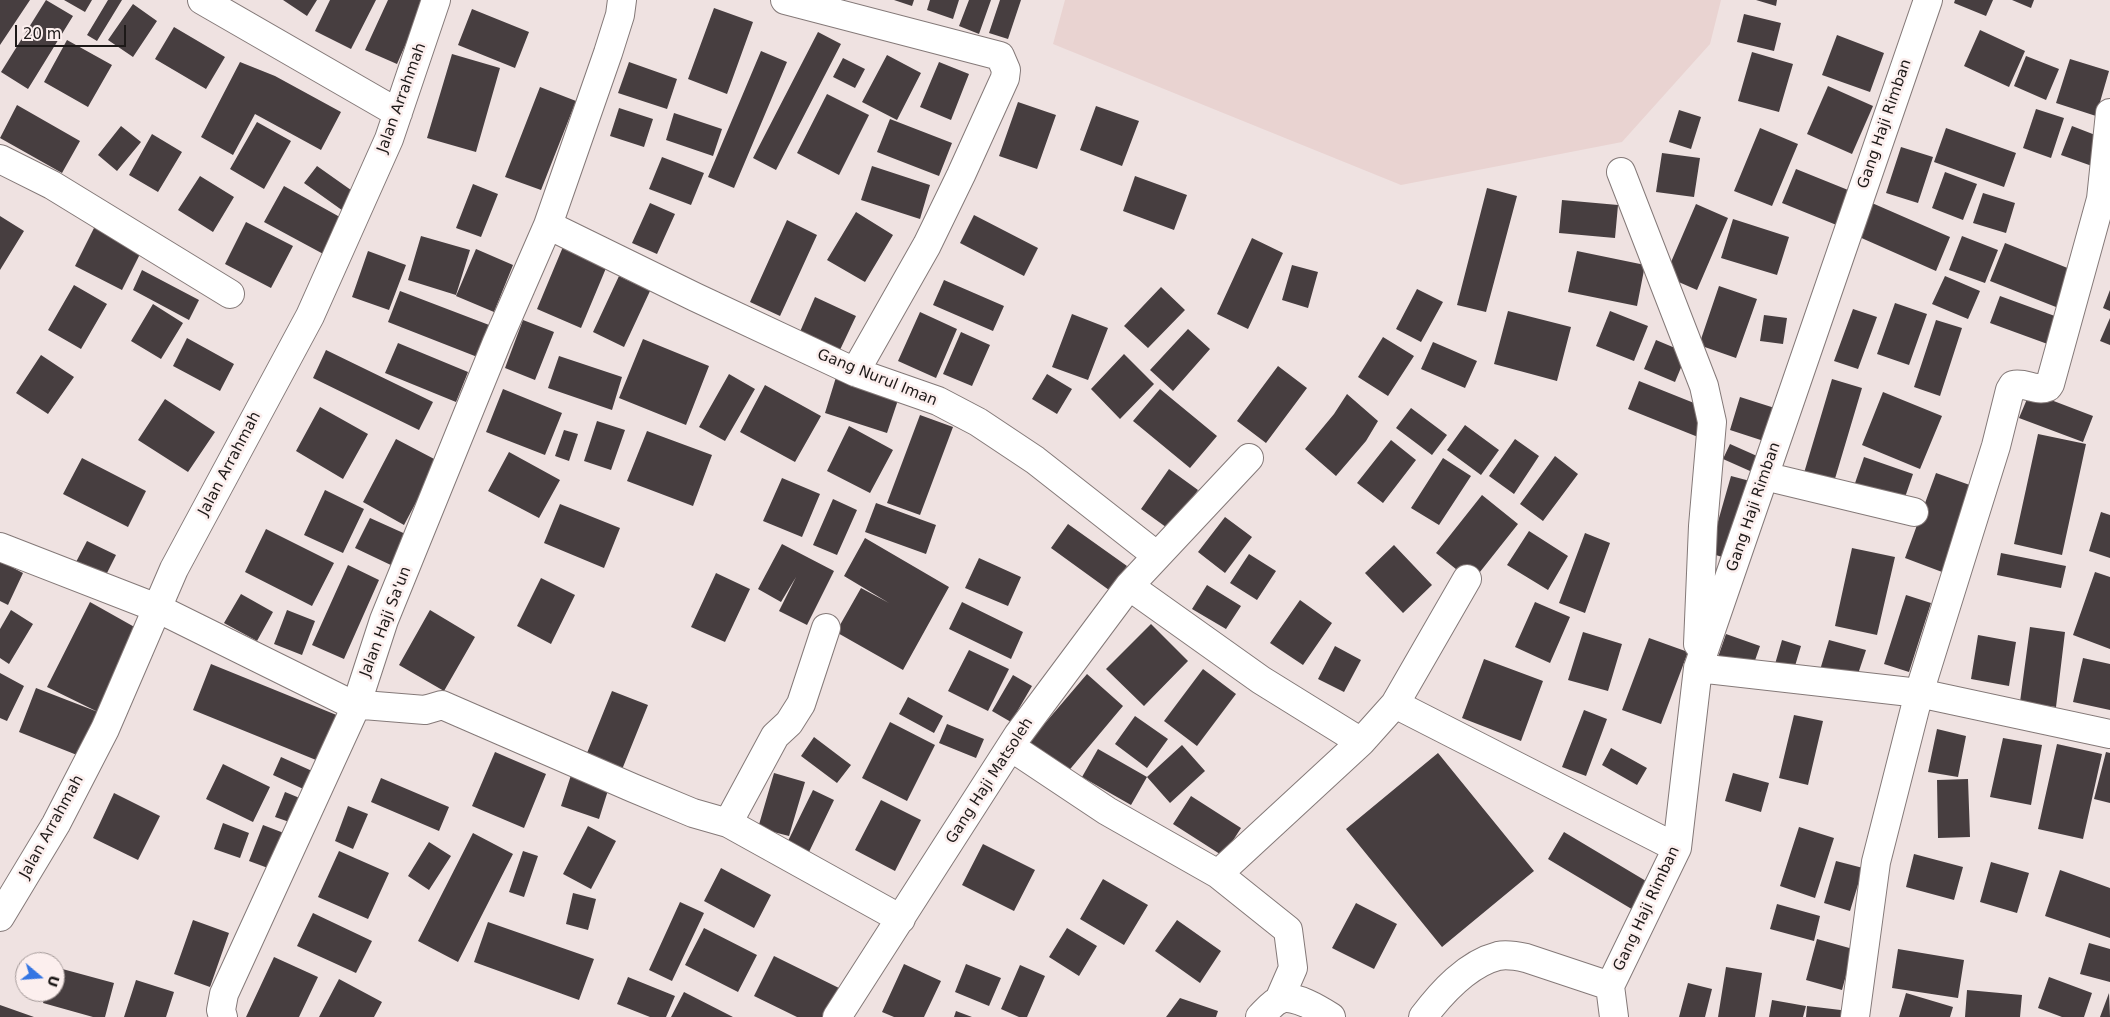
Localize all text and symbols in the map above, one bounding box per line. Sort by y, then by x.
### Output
scale bar [18,15,129,47]
text: 20 m [23,25,61,43]
street label: Jalan Arrahmah [374,41,430,155]
street label: Gang Haji Rimban [1854,57,1916,191]
street label: Gang Nurul Iman [814,346,940,410]
street label: Jalan Arrahmah [195,409,265,519]
street label: Gang Haji Rimban [1723,440,1785,574]
street label: Jalan Haji Sa'un [357,564,415,680]
street label: Gang Haji Matsoleh [943,715,1037,847]
street label: Jalan Arrahmah [16,772,88,882]
street label: Gang Haji Rimban [1610,844,1684,974]
north arrow [15,952,65,1002]
text: U [44,973,63,989]

